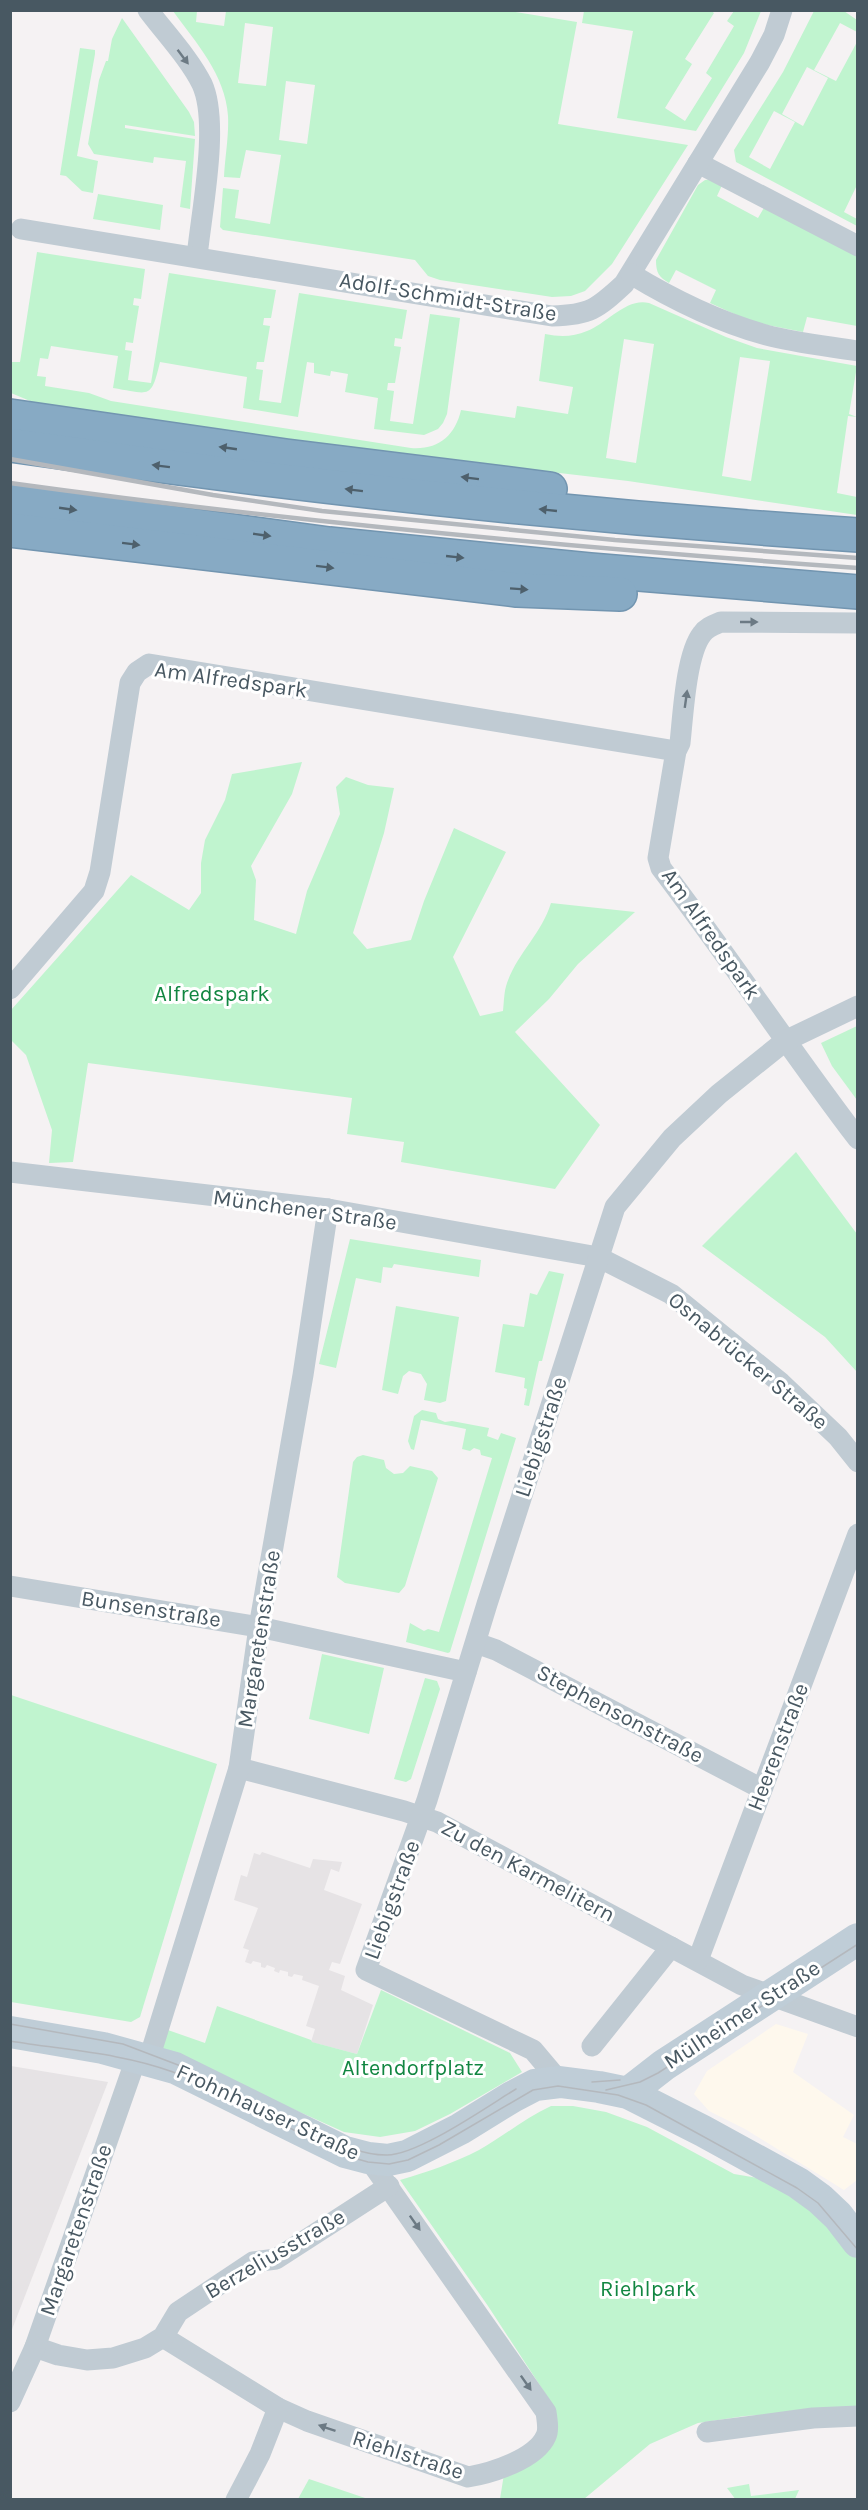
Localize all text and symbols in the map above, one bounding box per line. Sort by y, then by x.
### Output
one-way arrow [177,50,189,65]
street label: Adolf-Schmidt-Straße [338,267,558,327]
one-way arrow [218,443,237,452]
one-way arrow [151,462,170,471]
one-way arrow [460,473,479,483]
one-way arrow [344,485,363,495]
one-way arrow [59,504,78,513]
one-way arrow [538,505,557,515]
one-way arrow [252,530,271,540]
one-way arrow [122,540,141,549]
one-way arrow [446,552,465,562]
one-way arrow [315,562,334,572]
one-way arrow [509,585,528,594]
one-way arrow [740,617,759,627]
street label: Am Alfredspark [153,656,309,704]
one-way arrow [681,690,690,709]
street label: Am Alfredspark [656,863,766,1005]
park label: Alfredspark [154,981,270,1007]
street label: Münchener Straße [211,1184,399,1236]
street label: Osnabrücker Straße [663,1287,833,1435]
street label: Liebigstraße [509,1374,573,1500]
street label: Margaretenstraße [232,1548,286,1730]
street label: Bunsenstraße [79,1585,223,1633]
street label: Stephensonstraße [532,1659,708,1769]
street label: Heerenstraße [742,1680,814,1814]
street label: Zu den Karmelitern [437,1814,619,1928]
street label: Liebigstraße [358,1837,426,1963]
street label: Mülheimer Straße [659,1955,825,2075]
park label: Altendorfplatz [342,2055,484,2081]
street label: Frohnhauser Straße [172,2058,364,2166]
street label: Margaretenstraße [34,2141,118,2319]
street label: Berzeliusstraße [201,2204,349,2304]
one-way arrow [409,2214,421,2230]
park label: Riehlpark [600,2276,696,2302]
one-way arrow [520,2374,532,2390]
one-way arrow [318,2423,336,2433]
street label: Riehlstraße [349,2425,467,2485]

